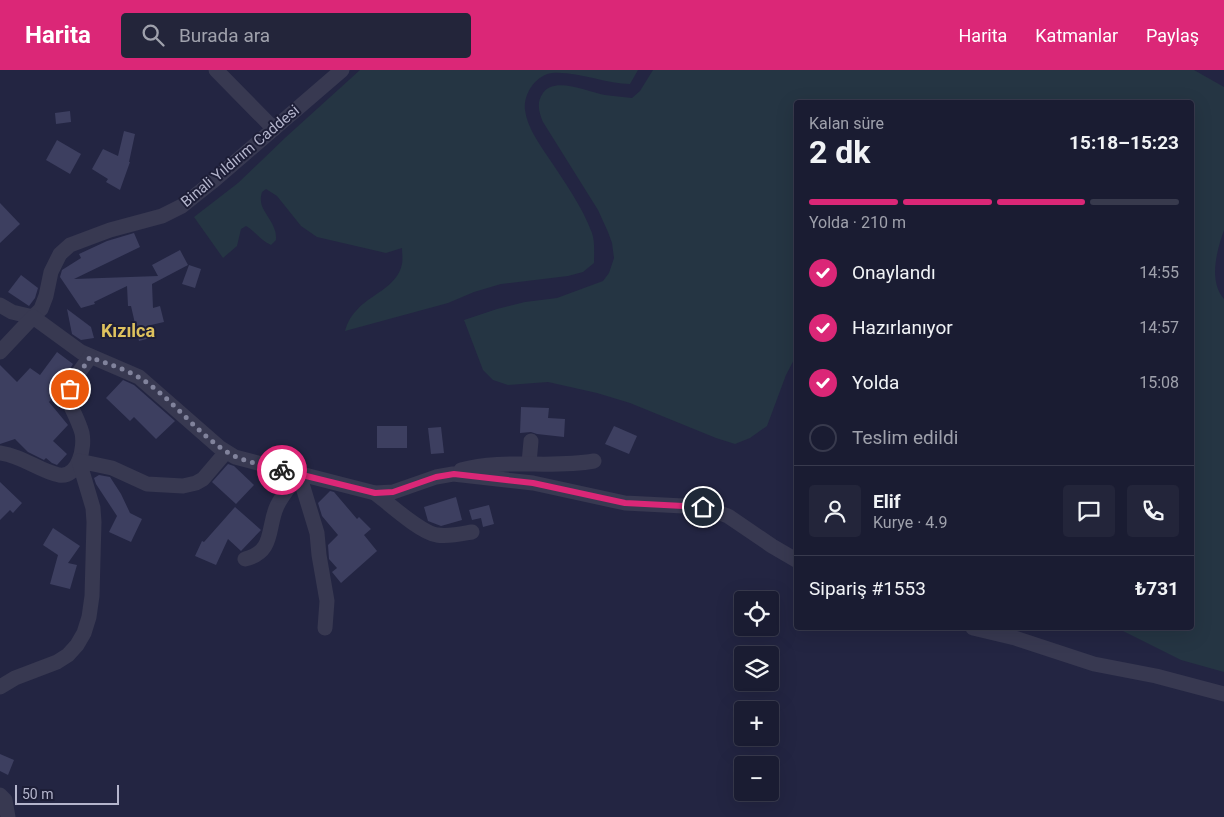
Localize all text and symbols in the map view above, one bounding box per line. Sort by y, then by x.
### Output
search box [121,13,471,58]
text: Harita [25,21,91,49]
icon: search [139,21,167,49]
text: Burada ara [179,24,270,47]
text: Harita [959,25,1007,46]
text: Katmanlar [1035,25,1118,46]
text: Paylaş [1146,25,1199,46]
street label: Binali Yıldırım Caddesi [177,101,303,211]
text: Kalan süre [809,114,884,133]
text: 15:18–15:23 [1069,131,1179,154]
text: 2 dk [809,133,870,171]
text: Yolda · 210 m [809,213,906,232]
icon: check [809,259,837,287]
text: Onaylandı [852,261,936,284]
text: 14:55 [1139,263,1179,282]
icon: check [809,314,837,342]
text: Hazırlanıyor [852,316,953,339]
text: 14:57 [1139,318,1179,337]
district label: Kızılca [101,320,155,341]
pin [49,368,91,410]
icon: check [809,369,837,397]
text: Yolda [852,371,899,394]
text: 15:08 [1139,373,1179,392]
icon: bag [56,375,84,403]
text: Teslim edildi [852,426,958,449]
courier [257,445,307,495]
icon: bike [268,456,296,484]
button: person [809,485,861,537]
button: chat [1063,485,1115,537]
button: phone [1127,485,1179,537]
pin [682,486,724,528]
text: Elif [873,490,901,513]
icon: home [689,493,717,521]
text: Kurye · 4.9 [873,513,948,532]
text: Sipariş #1553 [809,577,926,600]
text: ₺731 [1135,577,1179,600]
map controls [734,591,779,801]
button: locate [734,591,779,636]
button: layers [734,646,779,691]
button: + [734,701,779,746]
button: − [734,756,779,801]
scale bar [15,782,119,805]
text: 50 m [22,786,54,802]

